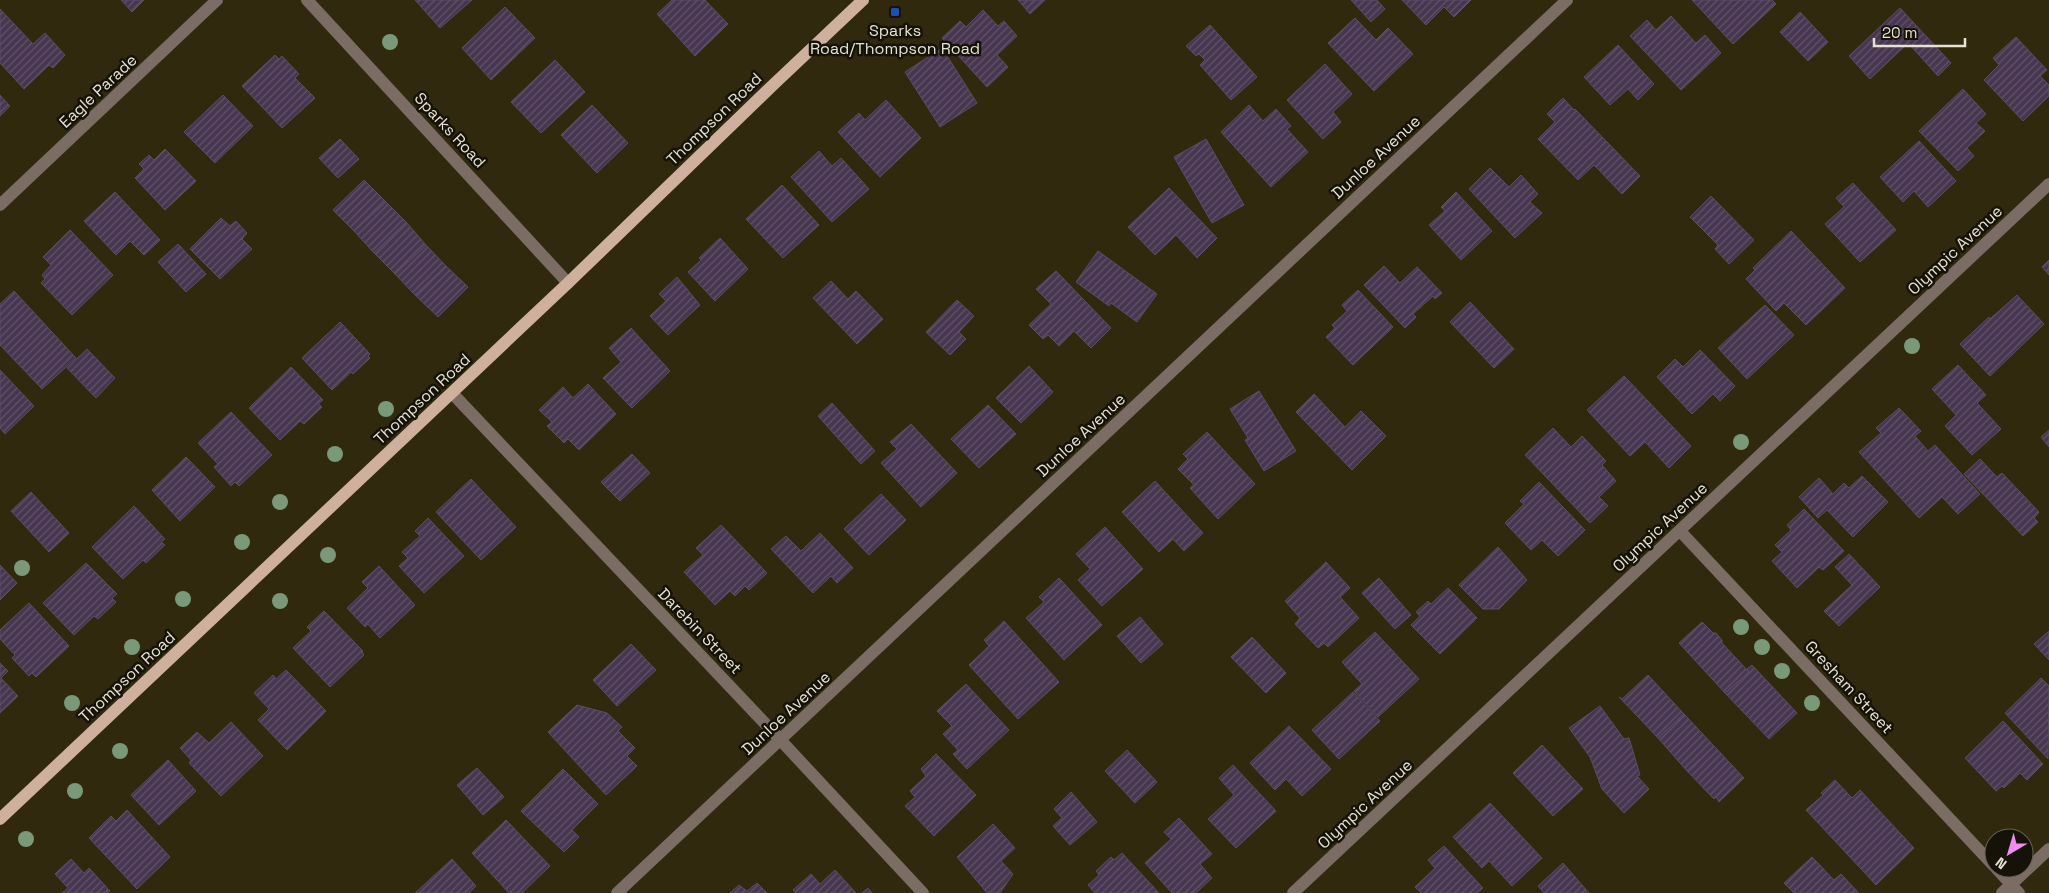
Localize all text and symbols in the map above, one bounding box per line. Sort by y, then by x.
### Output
marker: Sparks Road/Thompson Road [889,6,901,18]
scale bar [1874,15,1965,47]
place label: Sparks Road/Thompson Road [810,20,980,59]
text: 20 m [1882,23,1917,42]
street label: Eagle Parade [55,50,141,132]
street label: Thompson Road [662,68,766,170]
street label: Sparks Road [410,88,490,172]
street label: Dunloe Avenue [1327,110,1425,204]
street label: Olympic Avenue [1903,201,2007,299]
street label: Thompson Road [369,349,475,449]
street label: Dunloe Avenue [1032,388,1130,482]
street label: Olympic Avenue [1608,478,1712,576]
street label: Darebin Street [654,583,746,679]
street label: Thompson Road [74,627,180,727]
street label: Gresham Street [1800,636,1898,738]
street label: Dunloe Avenue [737,666,835,760]
street label: Olympic Avenue [1313,755,1417,853]
north arrow [1984,828,2034,878]
text: N [1992,853,2010,873]

